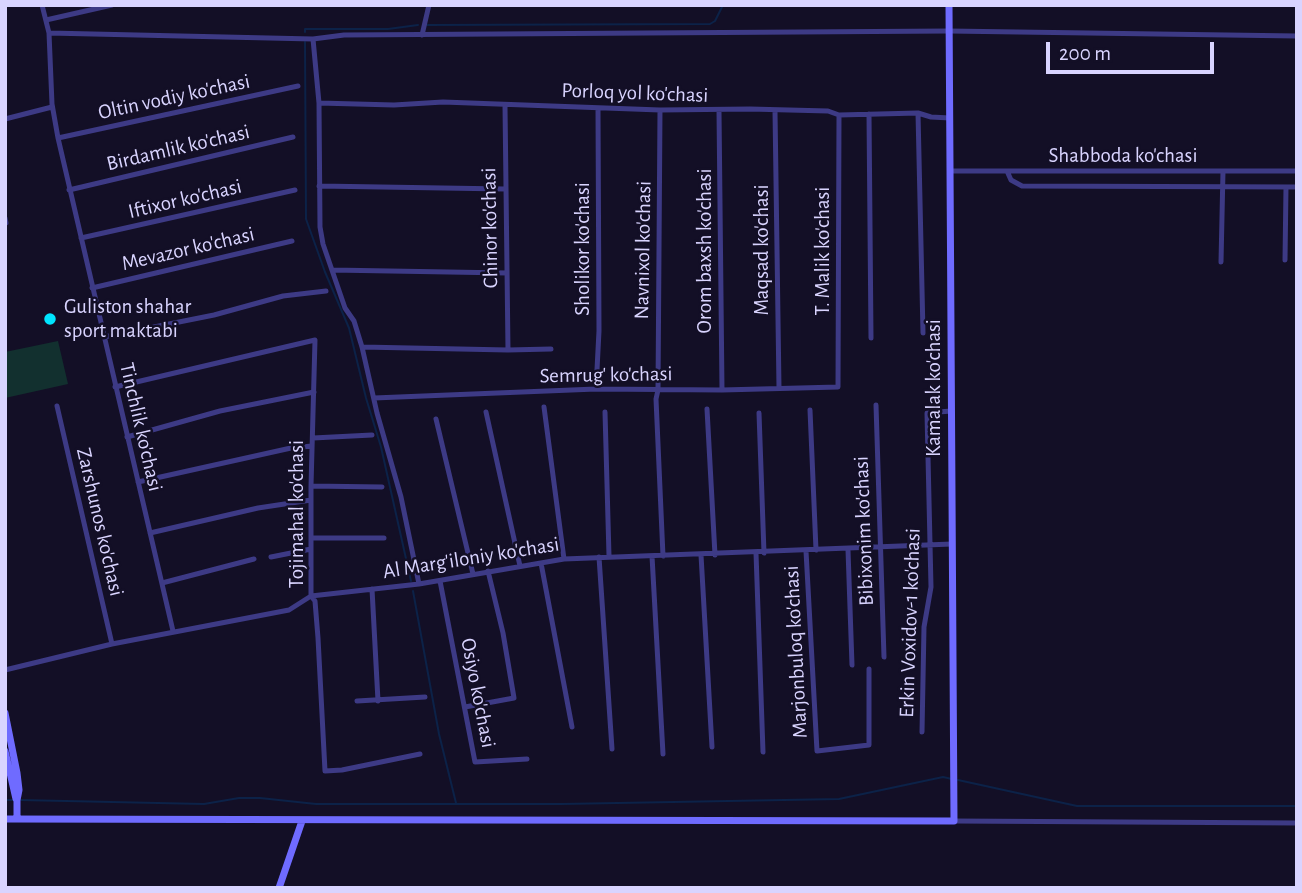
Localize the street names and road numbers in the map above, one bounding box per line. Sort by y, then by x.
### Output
street label: Oltin vodiy ko'chasi [96,69,252,125]
street label: Porloq yol ko'chasi [561,78,709,108]
street label: Birdamlik ko'chasi [104,119,252,177]
street label: Shabboda ko'chasi [1049,143,1197,169]
street label: Chinor ko'chasi [476,167,504,289]
street label: Orom baxsh ko'chasi [692,169,718,333]
street label: Iftixor ko'chasi [126,174,244,224]
street label: Navnixol ko'chasi [629,180,657,320]
street label: Sholikor ko'chasi [570,182,596,316]
street label: Maqsad ko'chasi [749,184,775,316]
street label: T. Malik ko'chasi [810,187,836,315]
street label: Mevazor ko'chasi [119,221,257,277]
street label: Kamalak ko'chasi [921,319,947,457]
street label: Tinchlik ko'chasi [114,360,168,494]
street label: Semrug' ko'chasi [539,361,673,389]
street label: Tojimahal ko'chasi [284,440,310,588]
street label: Zarshunos ko'chasi [71,445,129,599]
street label: Bibixonim ko'chasi [849,456,879,606]
street label: Erkin Voxidov-1 ko'chasi [894,528,926,718]
street label: Al Marg'iloniy ko'chasi [381,532,561,584]
street label: Marjonbuloq ko'chasi [779,565,813,739]
street label: Osiyo ko'chasi [455,636,501,750]

